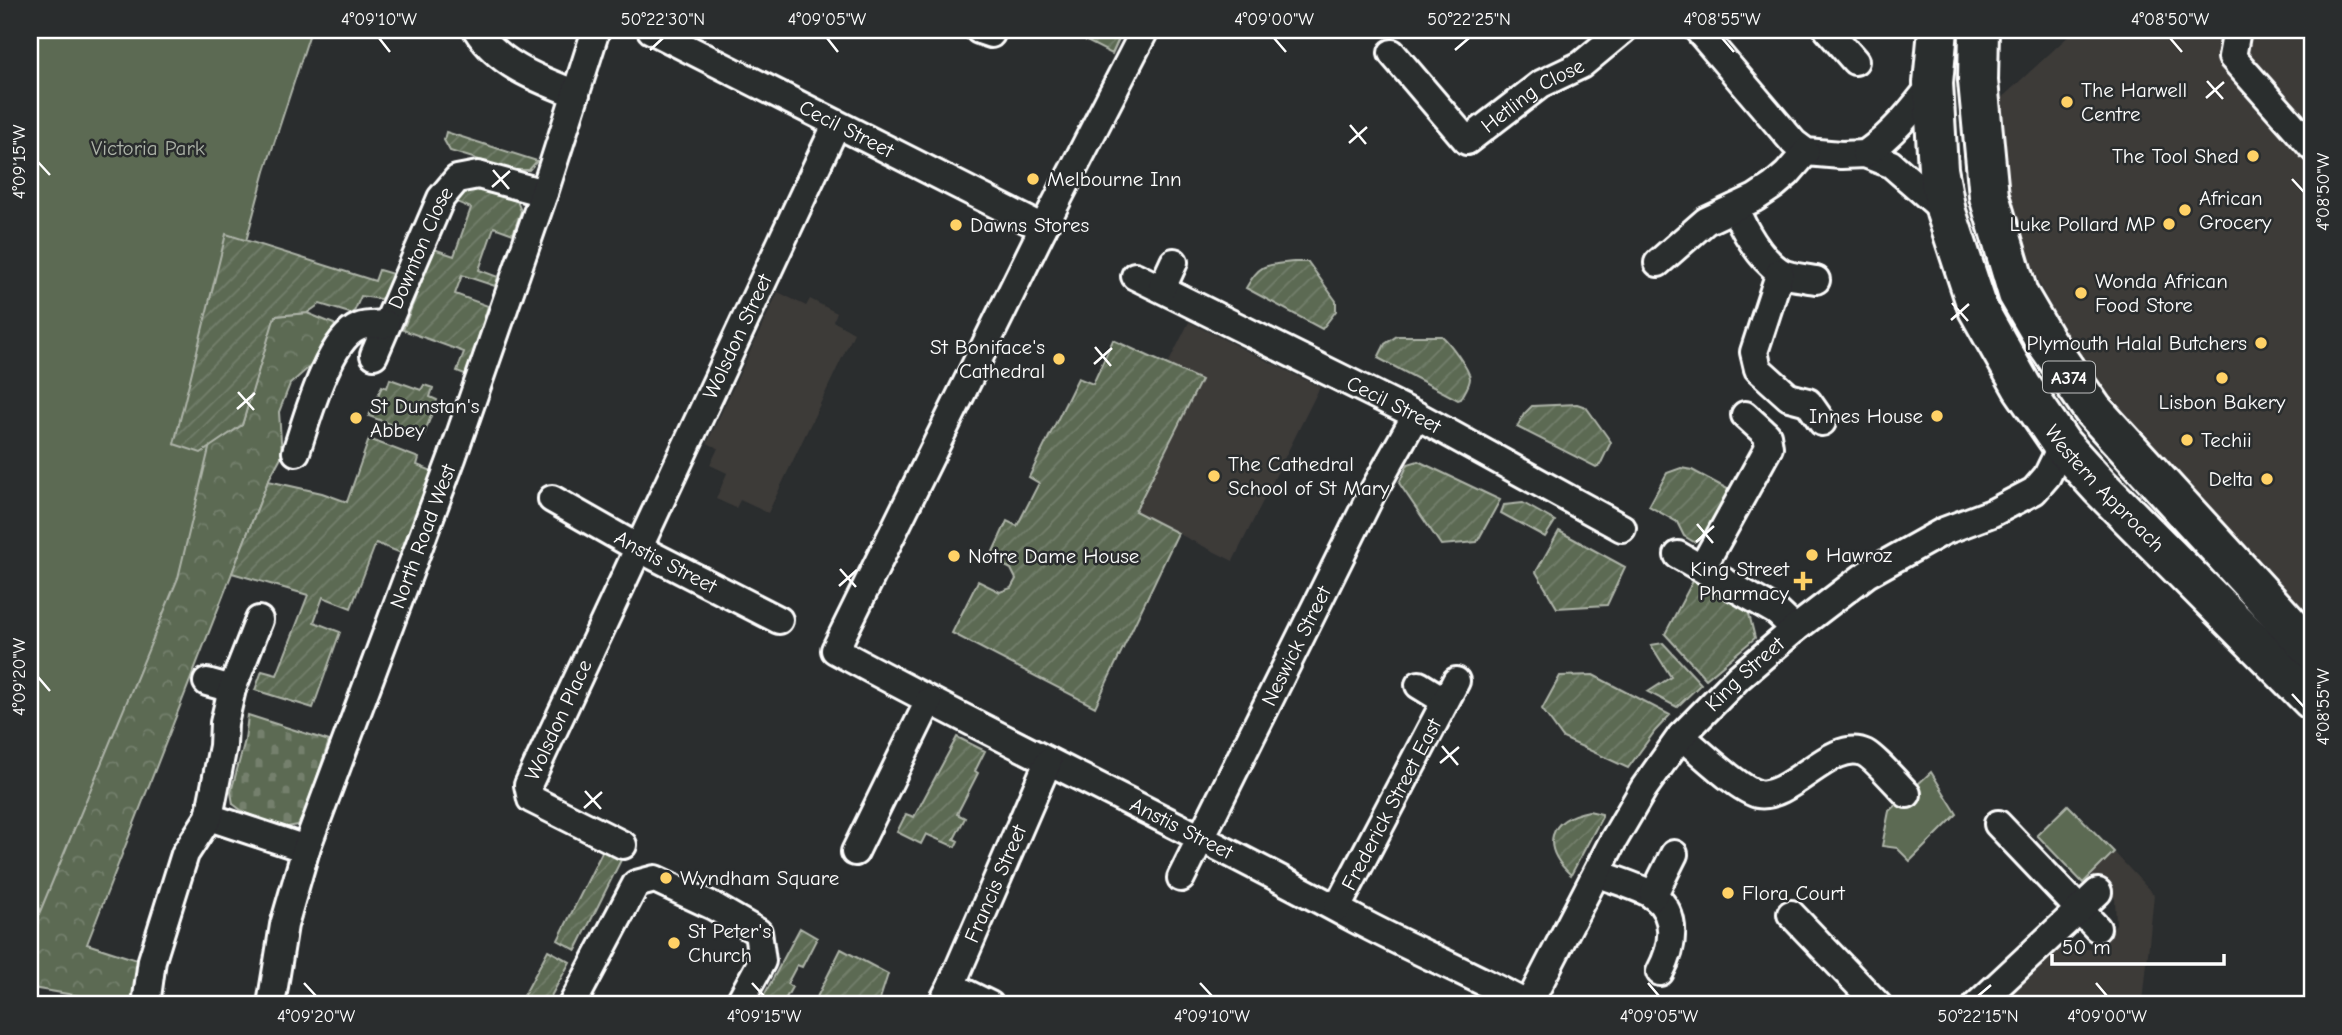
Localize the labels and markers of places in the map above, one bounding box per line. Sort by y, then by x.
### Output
place label: The Harwell Centre [2081,78,2187,126]
marker: The Harwell Centre [2059,94,2075,110]
place label: The Tool Shed [2112,144,2239,168]
marker: The Tool Shed [2245,148,2261,164]
place label: Melbourne Inn [1047,167,1182,191]
marker: Melbourne Inn [1025,171,1041,187]
place label: African Grocery [2199,186,2272,234]
marker: African Grocery [2177,202,2193,218]
place label: Luke Pollard MP [2010,212,2155,236]
place label: Dawns Stores [970,213,1089,237]
marker: Luke Pollard MP [2161,216,2177,232]
marker: Dawns Stores [948,217,964,233]
place label: Wonda African Food Store [2095,269,2228,317]
marker: Wonda African Food Store [2073,285,2089,301]
place label: Plymouth Halal Butchers [2027,331,2247,355]
place label: St Boniface's Cathedral [930,335,1045,383]
marker: Plymouth Halal Butchers [2253,335,2269,351]
marker: St Boniface's Cathedral [1051,351,1067,367]
marker: Lisbon Bakery [2214,370,2230,386]
place label: Lisbon Bakery [2159,390,2286,414]
place label: St Dunstan's Abbey [370,394,480,442]
place label: Innes House [1809,404,1923,428]
marker: Innes House [1929,408,1945,424]
marker: St Dunstan's Abbey [348,410,364,426]
place label: Techii [2201,428,2252,452]
marker: Techii [2179,432,2195,448]
place label: The Cathedral School of St Mary [1228,452,1390,500]
place label: Delta [2208,467,2253,491]
marker: The Cathedral School of St Mary [1206,468,1222,484]
marker: Delta [2259,471,2275,487]
place label: Hawroz [1826,543,1892,567]
place label: Notre Dame House [968,544,1139,568]
marker: Hawroz [1804,547,1820,563]
marker: Notre Dame House [946,548,962,564]
place label: King Street Pharmacy [1690,557,1790,605]
marker: King Street Pharmacy [1795,573,1811,589]
place label: Wyndham Square [680,866,839,890]
marker: Wyndham Square [658,870,674,886]
place label: Flora Court [1742,881,1846,905]
marker: Flora Court [1720,885,1736,901]
place label: St Peter's Church [688,919,771,967]
marker: St Peter's Church [666,935,682,951]

